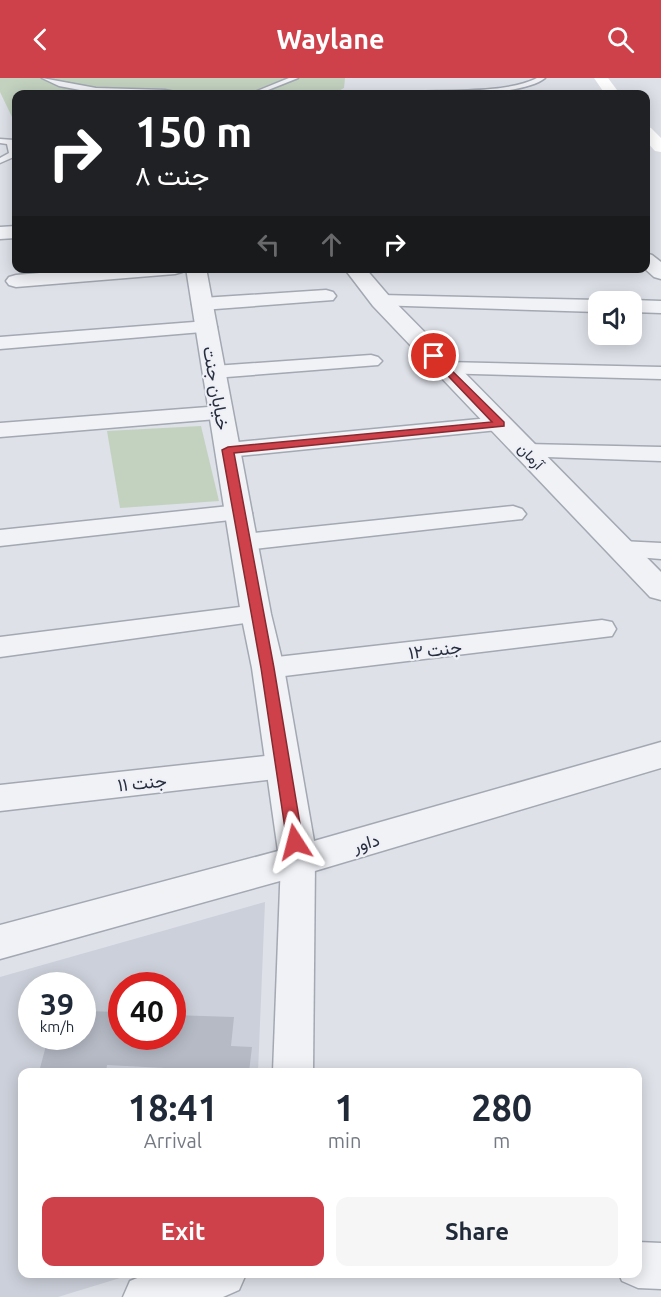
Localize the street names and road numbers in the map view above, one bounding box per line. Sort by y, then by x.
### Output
street label: خیابان جنت [199,345,234,432]
street label: آرمان [514,439,548,474]
street label: جنت ۱۲ [407,636,463,663]
street label: جنت ۱۱ [116,769,168,796]
street label: داور [349,829,382,858]

